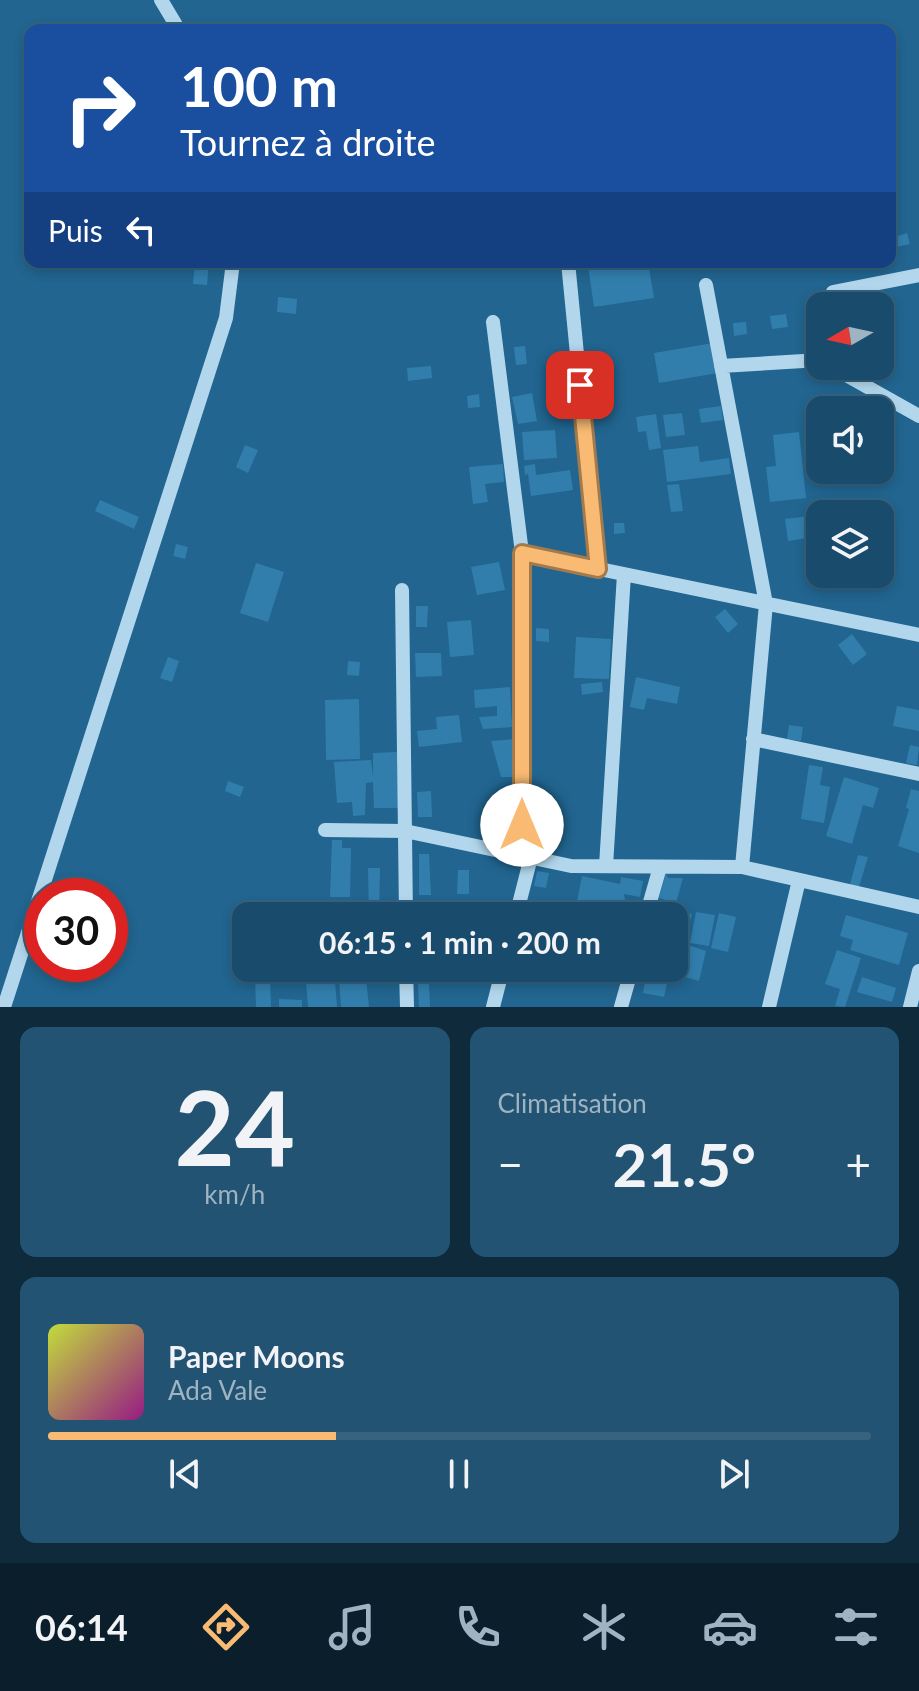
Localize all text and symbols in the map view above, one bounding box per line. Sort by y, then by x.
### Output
text: 100 m [180,52,338,119]
icon: right [48,56,152,160]
text: Tournez à droite [180,120,436,164]
icon: left [119,208,163,252]
text: Puis [48,212,103,248]
north arrow [806,292,894,380]
map controls [806,292,894,588]
pin [546,351,614,419]
icon: arrive [558,363,602,407]
button: sound [806,396,894,484]
button: layers [806,500,894,588]
position arrow [480,783,564,867]
speed limit sign: 30 [24,878,128,982]
text: 06:15 · 1 min · 200 m [319,924,601,960]
text: 24 [174,1063,295,1188]
text: Climatisation [498,1087,647,1119]
text: 21.5° [612,1128,756,1200]
text: − [498,1138,523,1190]
text: + [845,1138,871,1190]
text: km/h [204,1178,265,1210]
text: Paper Moons [168,1338,345,1374]
text: Ada Vale [168,1374,267,1406]
icon: previous [163,1452,207,1496]
icon: pause [437,1452,481,1496]
icon: next [712,1452,756,1496]
icon: directions [198,1599,254,1655]
icon: music [324,1599,380,1655]
icon: phone [450,1599,506,1655]
icon: climate [576,1599,632,1655]
icon: car [702,1599,758,1655]
icon: filters [828,1599,884,1655]
text: 06:14 [35,1605,128,1649]

